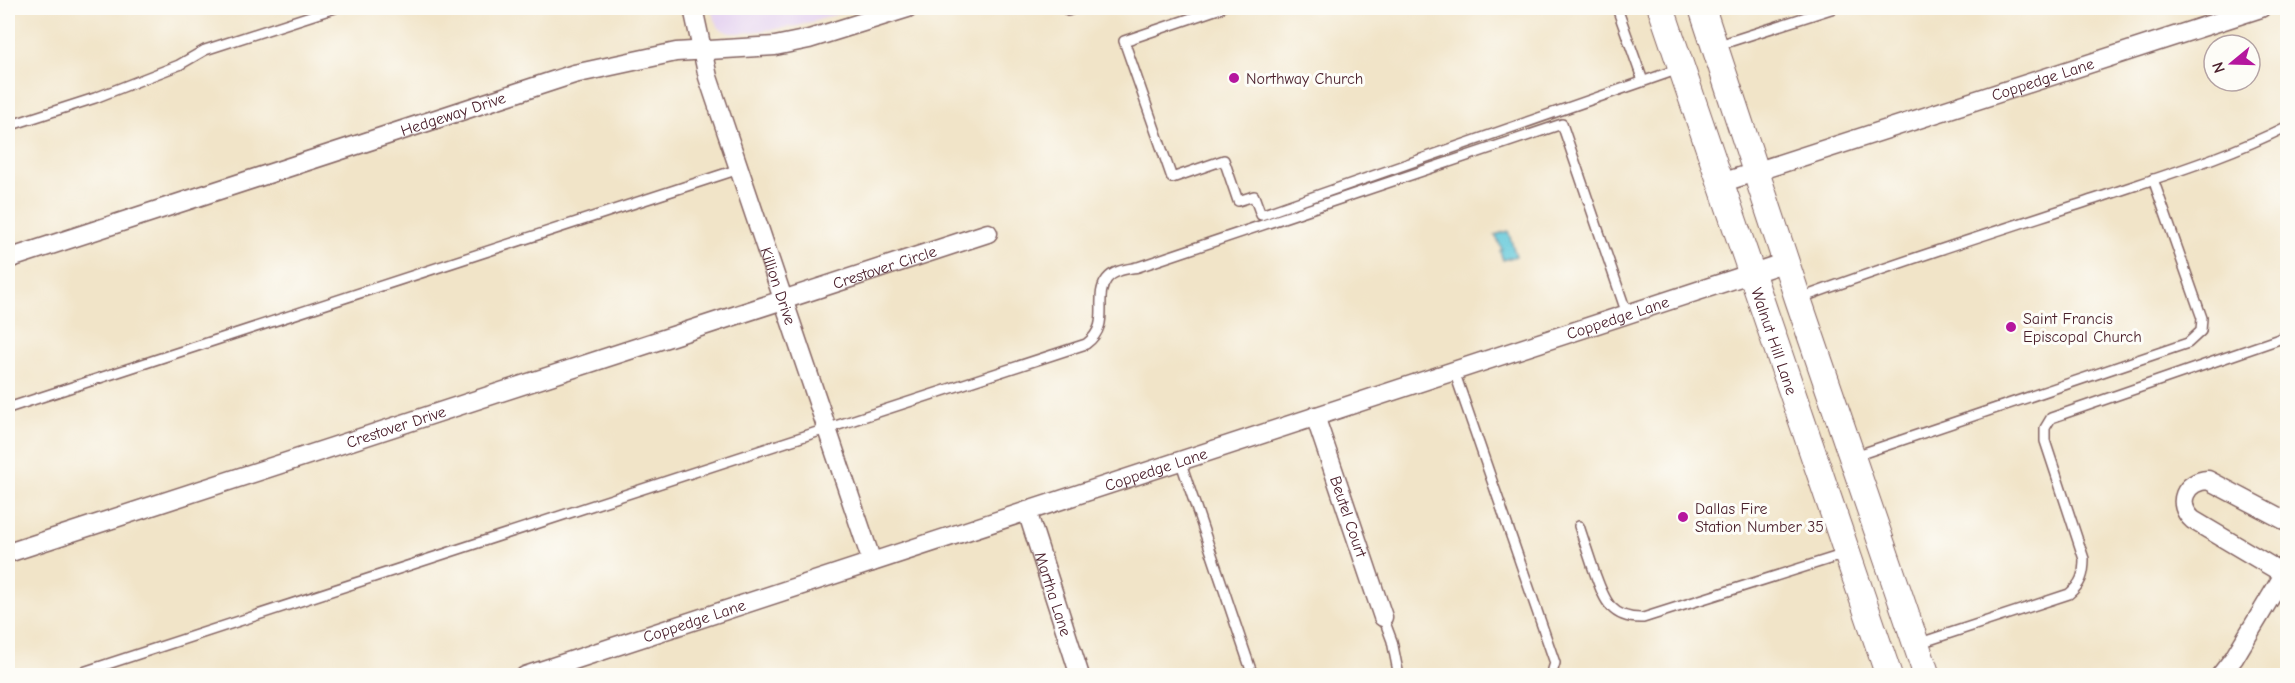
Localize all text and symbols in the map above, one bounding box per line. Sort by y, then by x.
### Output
north arrow [2202,33,2262,93]
street label: Coppedge Lane [1989,55,2096,105]
text: N [2209,60,2229,75]
place label: Northway Church [1246,70,1363,88]
marker: Northway Church [1227,71,1241,85]
street label: Hedgeway Drive [398,89,508,140]
street label: Crestover Circle [831,242,939,293]
street label: Killion Drive [756,245,799,327]
street label: Walnut Hill Lane [1747,286,1800,397]
street label: Coppedge Lane [1564,293,1671,343]
place label: Saint Francis Episcopal Church [2023,310,2142,346]
marker: Saint Francis Episcopal Church [2004,320,2018,334]
street label: Crestover Drive [344,403,448,452]
street label: Coppedge Lane [1103,445,1210,495]
street label: Beutel Court [1326,474,1370,560]
place label: Dallas Fire Station Number 35 [1695,500,1824,536]
marker: Dallas Fire Station Number 35 [1676,510,1690,524]
street label: Martha Lane [1031,550,1075,639]
street label: Coppedge Lane [641,596,748,647]

